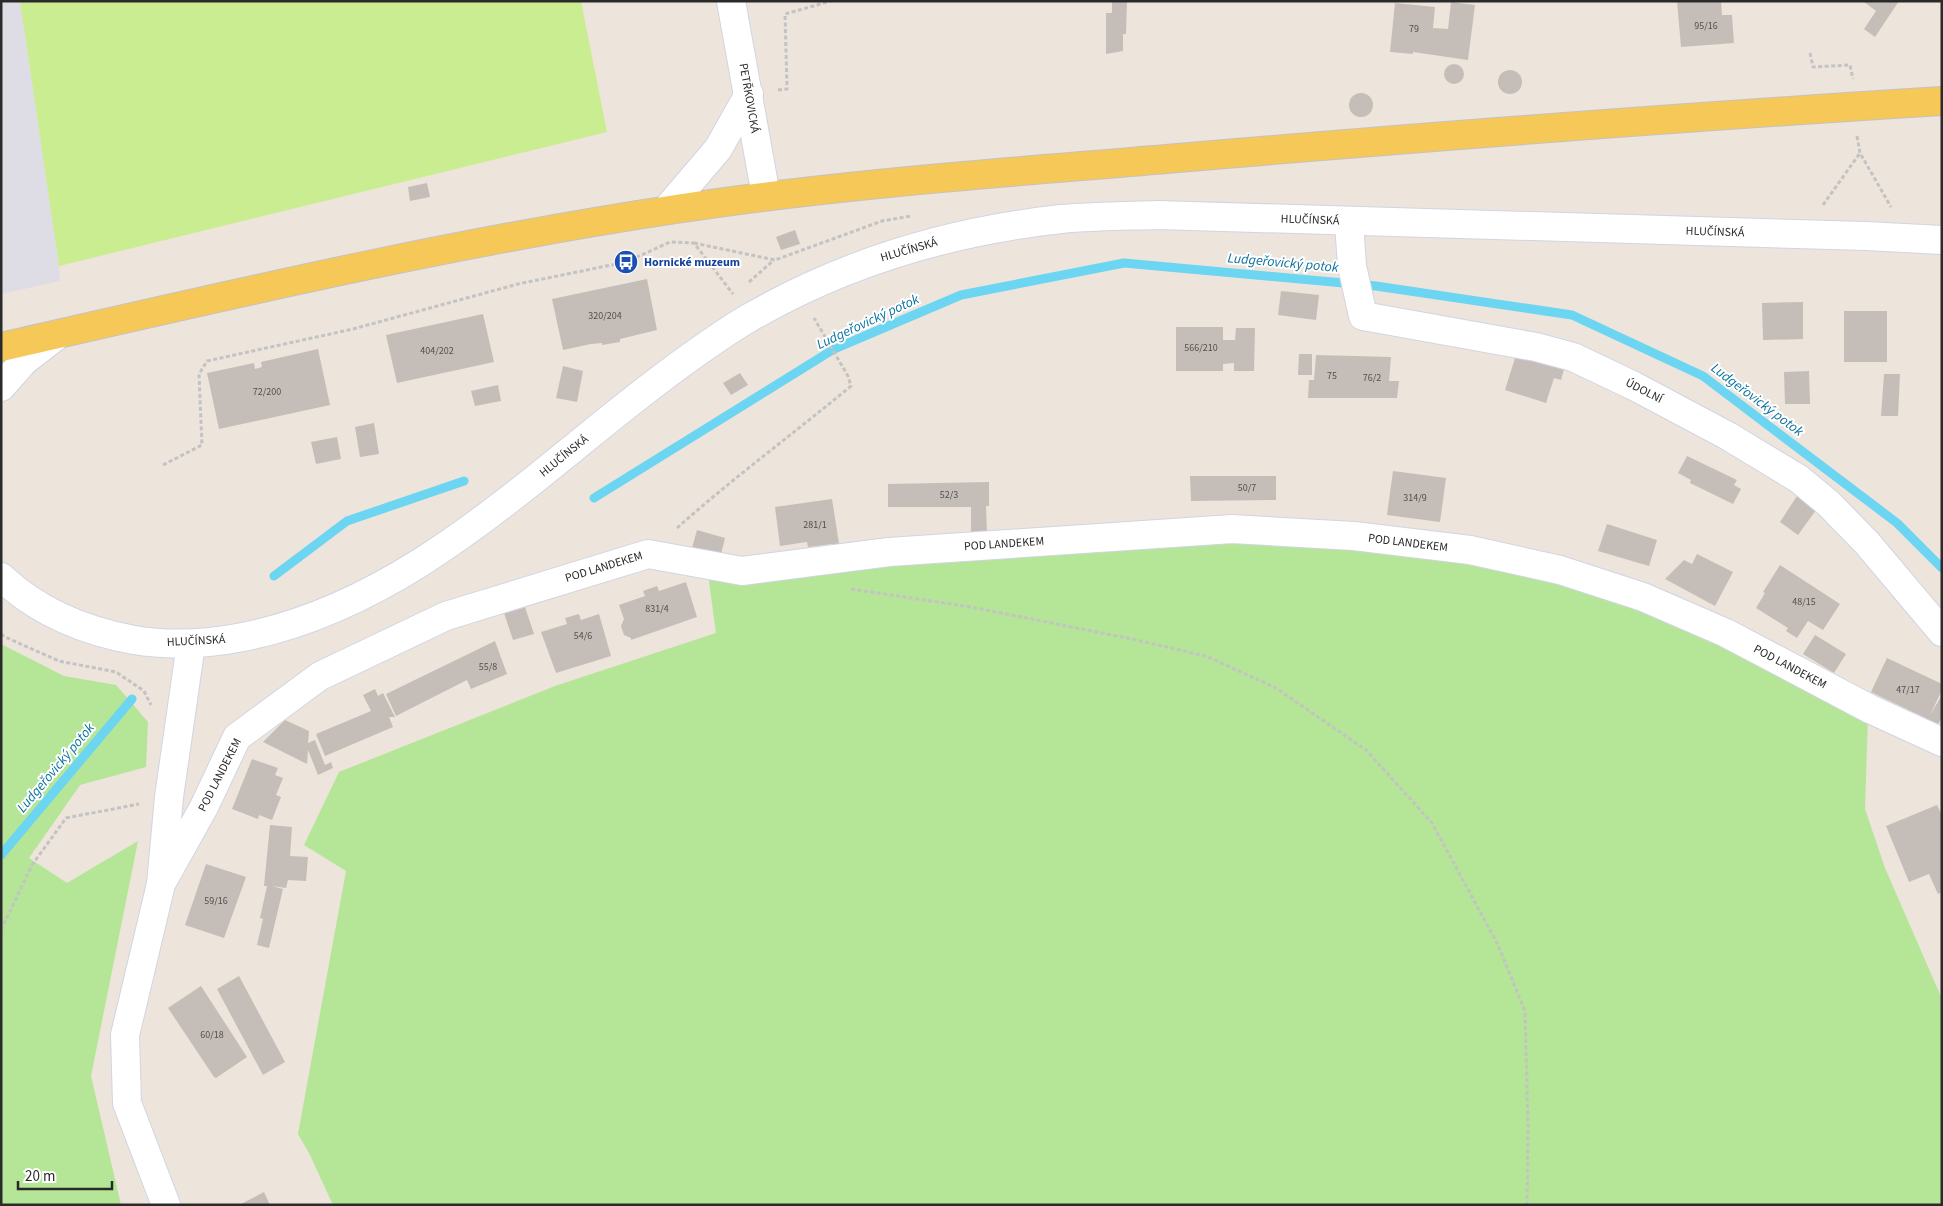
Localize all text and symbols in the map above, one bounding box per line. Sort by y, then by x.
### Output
house number: 95/16 [1694,19,1718,33]
house number: 79 [1409,22,1419,36]
street label: PETŘKOVICKÁ [735,62,764,135]
street label: HLUČÍNSKÁ [1280,210,1340,230]
street label: HLUČÍNSKÁ [1685,222,1745,242]
street label: HLUČÍNSKÁ [878,234,940,266]
water label: Ludgeřovický potok [1227,248,1340,278]
bus stop icon: Hornické muzeum [613,249,639,275]
place label: Hornické muzeum [644,254,740,271]
water label: Ludgeřovický potok [813,289,923,355]
house number: 320/204 [588,309,622,323]
house number: 566/210 [1184,341,1218,355]
house number: 404/202 [420,344,454,358]
water label: Ludgeřovický potok [1707,359,1808,442]
house number: 75 [1327,369,1337,383]
house number: 76/2 [1363,371,1381,385]
street label: ÚDOLNÍ [1622,374,1666,408]
house number: 72/200 [253,385,281,399]
street label: HLUČÍNSKÁ [536,431,592,481]
house number: 50/7 [1238,481,1256,495]
house number: 52/3 [940,488,958,502]
house number: 314/9 [1403,491,1427,505]
house number: 281/1 [803,518,827,532]
street label: POD LANDEKEM [1367,530,1449,556]
street label: POD LANDEKEM [963,533,1045,555]
street label: POD LANDEKEM [563,547,645,587]
house number: 48/15 [1792,595,1816,609]
house number: 831/4 [645,602,669,616]
house number: 54/6 [574,629,592,643]
street label: HLUČÍNSKÁ [166,631,226,651]
street label: POD LANDEKEM [1751,641,1829,693]
house number: 55/8 [479,660,497,674]
house number: 47/17 [1896,683,1920,697]
water label: Ludgeřovický potok [13,719,100,817]
street label: POD LANDEKEM [194,735,246,815]
house number: 59/16 [204,894,228,908]
house number: 60/18 [200,1028,224,1042]
scale bar [18,1158,111,1190]
text: 20 m [25,1166,55,1187]

